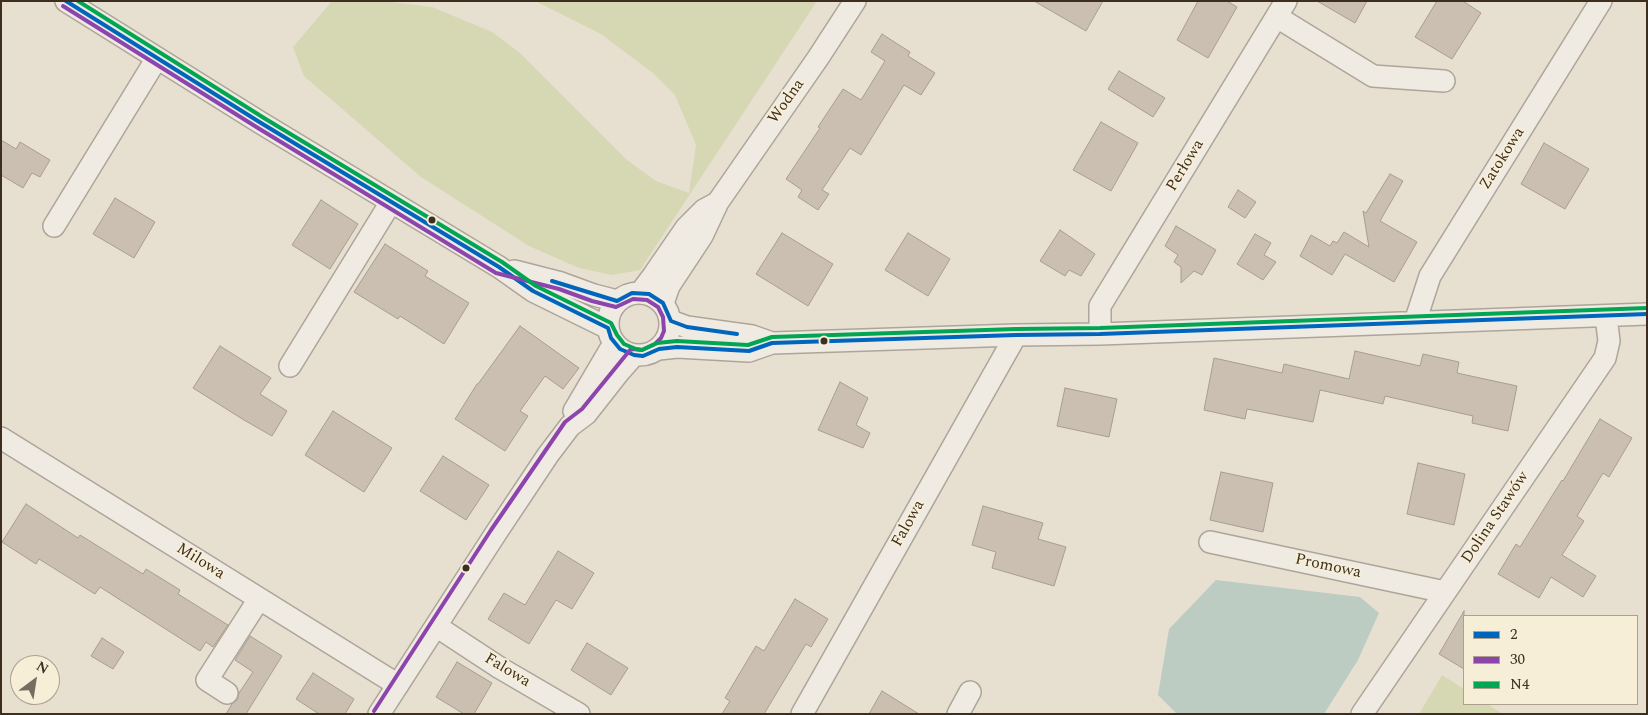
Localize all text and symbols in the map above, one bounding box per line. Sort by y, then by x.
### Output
street label: Wodna [765,76,809,128]
street label: Zatokowa [1476,124,1530,194]
street label: Perłowa [1163,137,1209,195]
unlabelled marker [427,215,437,225]
unlabelled marker [819,336,829,346]
street label: Dolina Stawów [1458,468,1534,568]
street label: Falowa [888,497,930,551]
street label: Milowa [172,540,228,584]
street label: Promowa [1293,551,1363,583]
unlabelled marker [461,563,471,573]
legend [1463,615,1638,705]
text: 2 [1510,623,1518,646]
text: 30 [1510,648,1525,671]
street label: Falowa [480,650,534,692]
north arrow [10,655,60,705]
text: N [32,656,53,680]
text: N4 [1510,673,1530,696]

